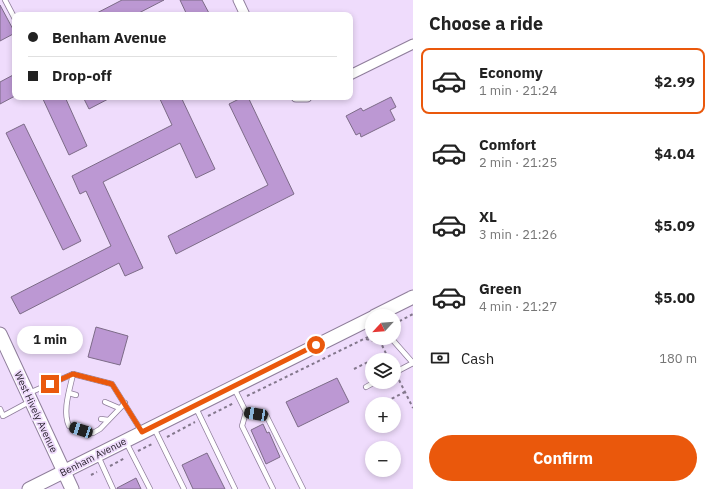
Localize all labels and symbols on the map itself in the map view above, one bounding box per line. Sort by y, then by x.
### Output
north arrow [365,309,401,345]
callout: 1 min [17,326,83,354]
route start [307,336,325,354]
street label: West Hively Avenue [11,369,61,455]
route end [41,375,59,393]
car [243,406,269,422]
car [68,421,94,439]
street label: Benham Avenue [57,434,129,479]

